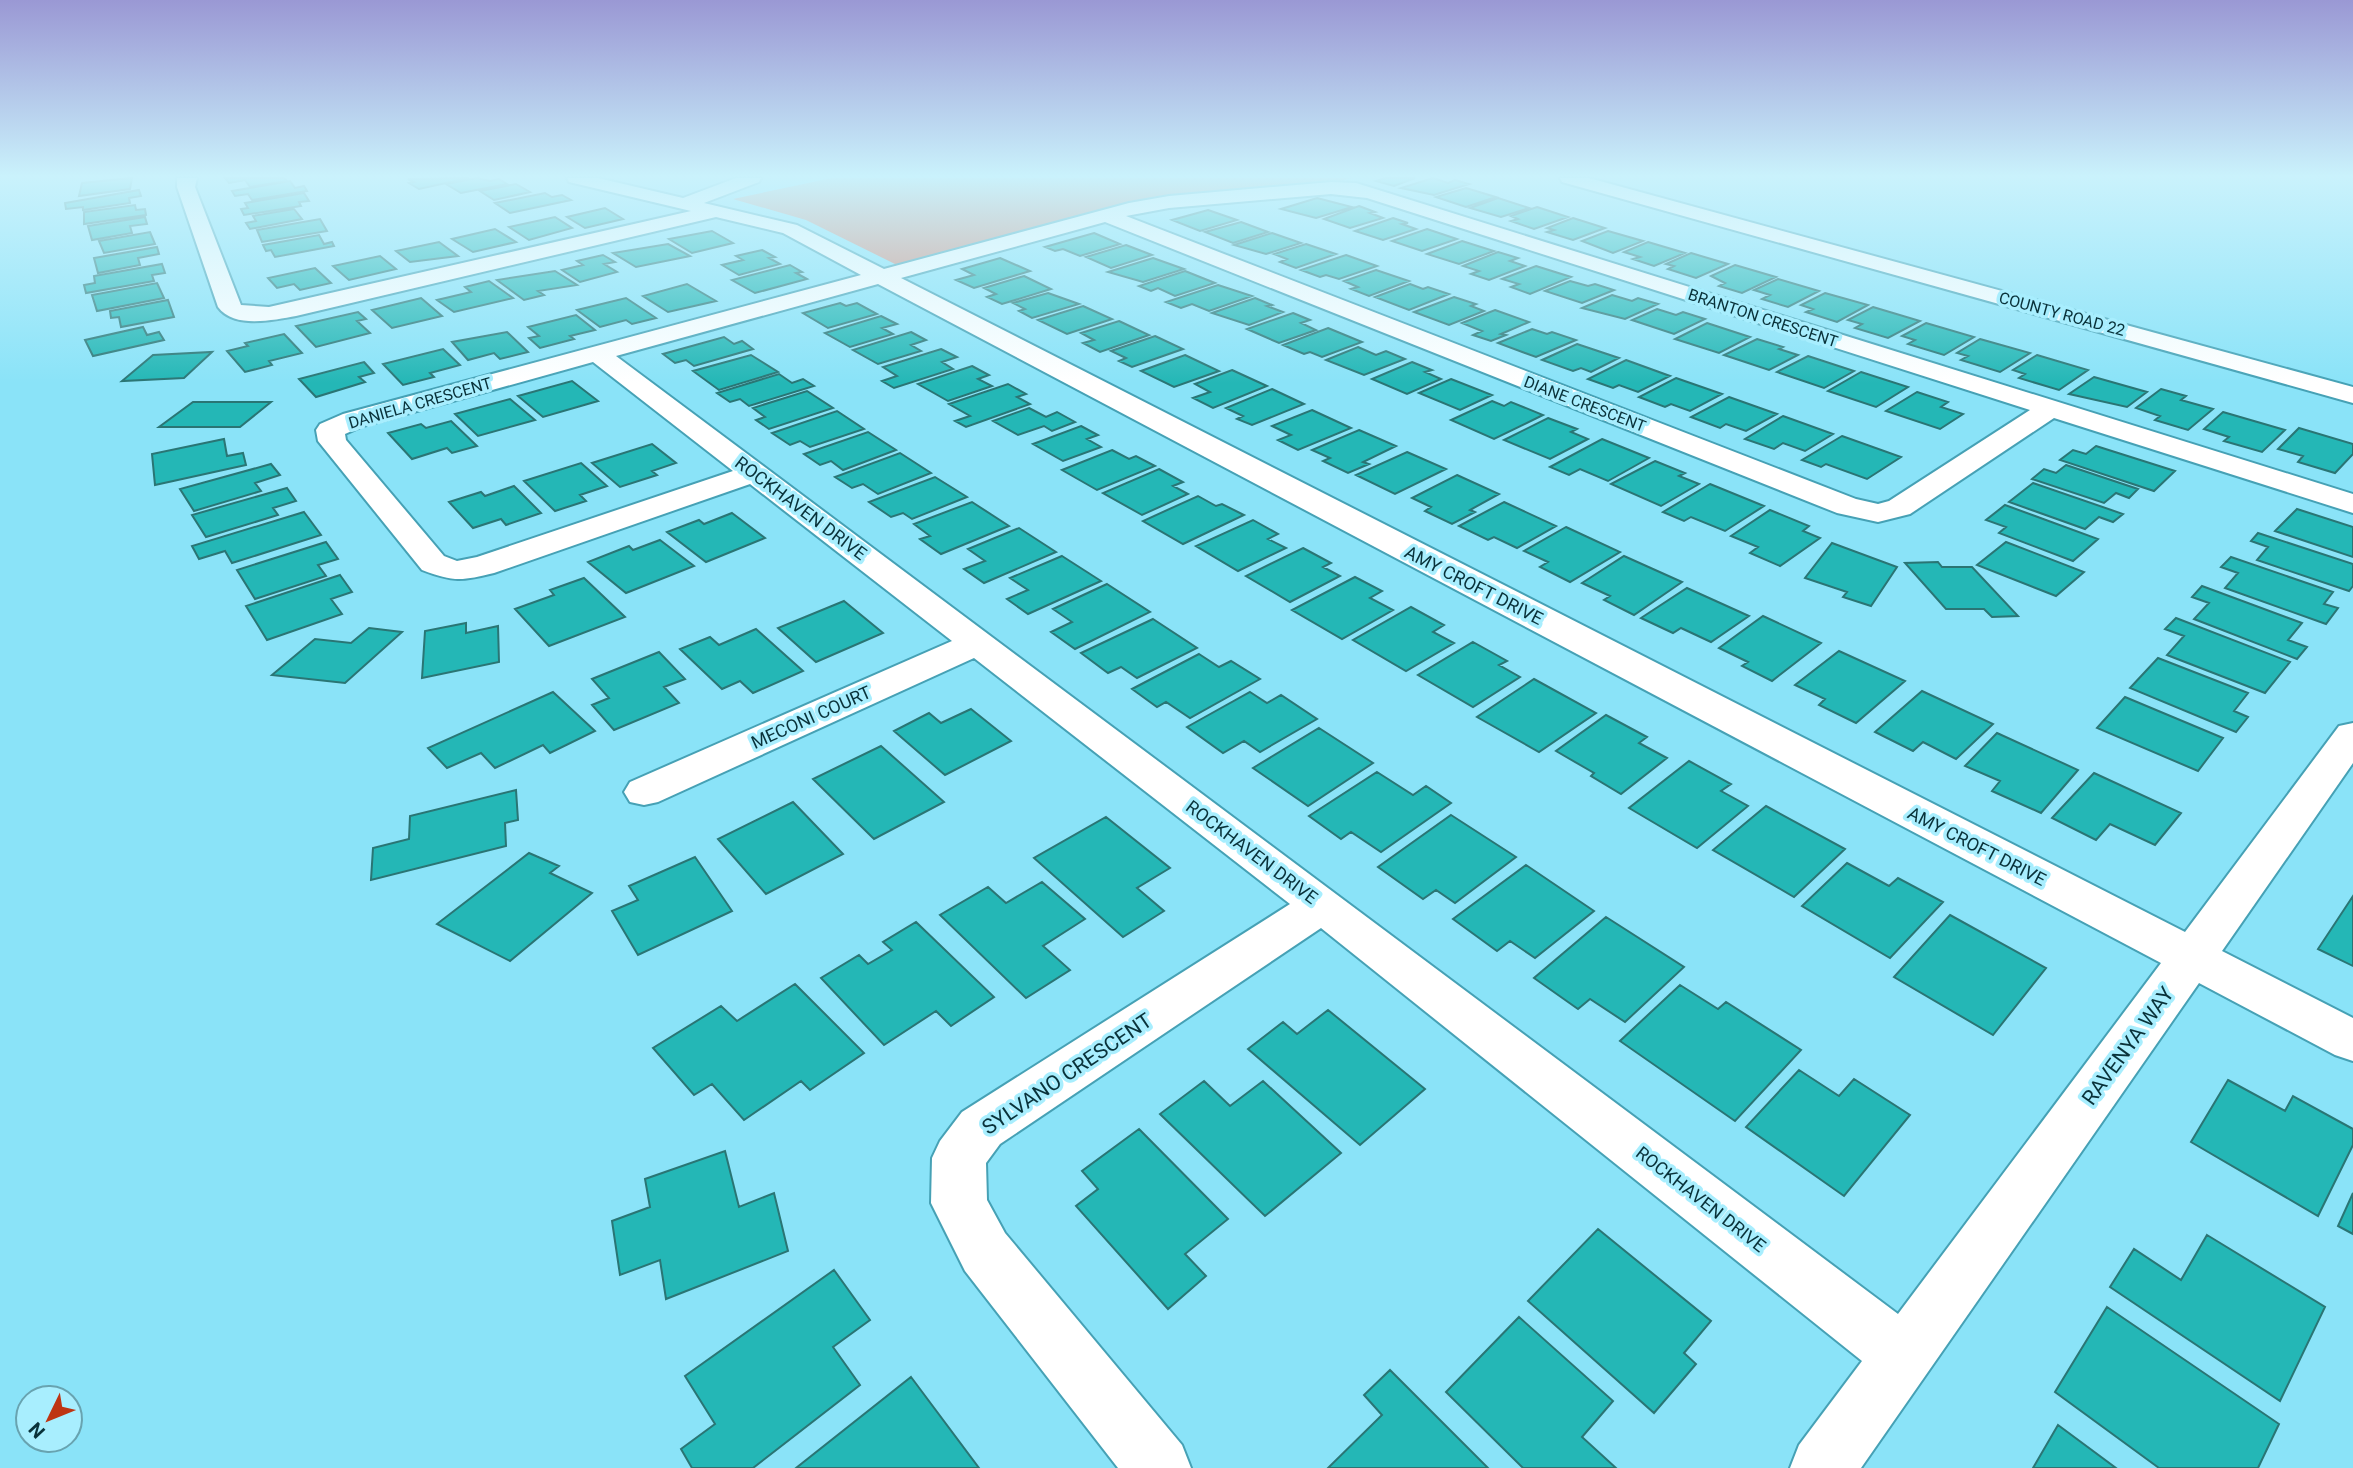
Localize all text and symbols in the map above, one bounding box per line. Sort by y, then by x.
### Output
street label: BRANTON CRESCENT [1686,285,1841,351]
street label: COUNTY ROAD 22 [1997,288,2127,340]
street label: DIANE CRESCENT [1521,372,1649,436]
street label: DANIELA CRESCENT [346,373,494,433]
street label: ROCKHAVEN DRIVE [731,452,871,564]
street label: AMY CROFT DRIVE [1401,541,1547,629]
street label: MECONI COURT [748,681,874,753]
street label: ROCKHAVEN DRIVE [1182,796,1322,908]
street label: AMY CROFT DRIVE [1904,802,2050,890]
street label: RAVENYA WAY [2077,982,2179,1110]
street label: SYLVANO CRESCENT [978,1008,1157,1140]
street label: ROCKHAVEN DRIVE [1632,1142,1770,1256]
north arrow [14,1384,84,1454]
text: N [24,1418,50,1443]

